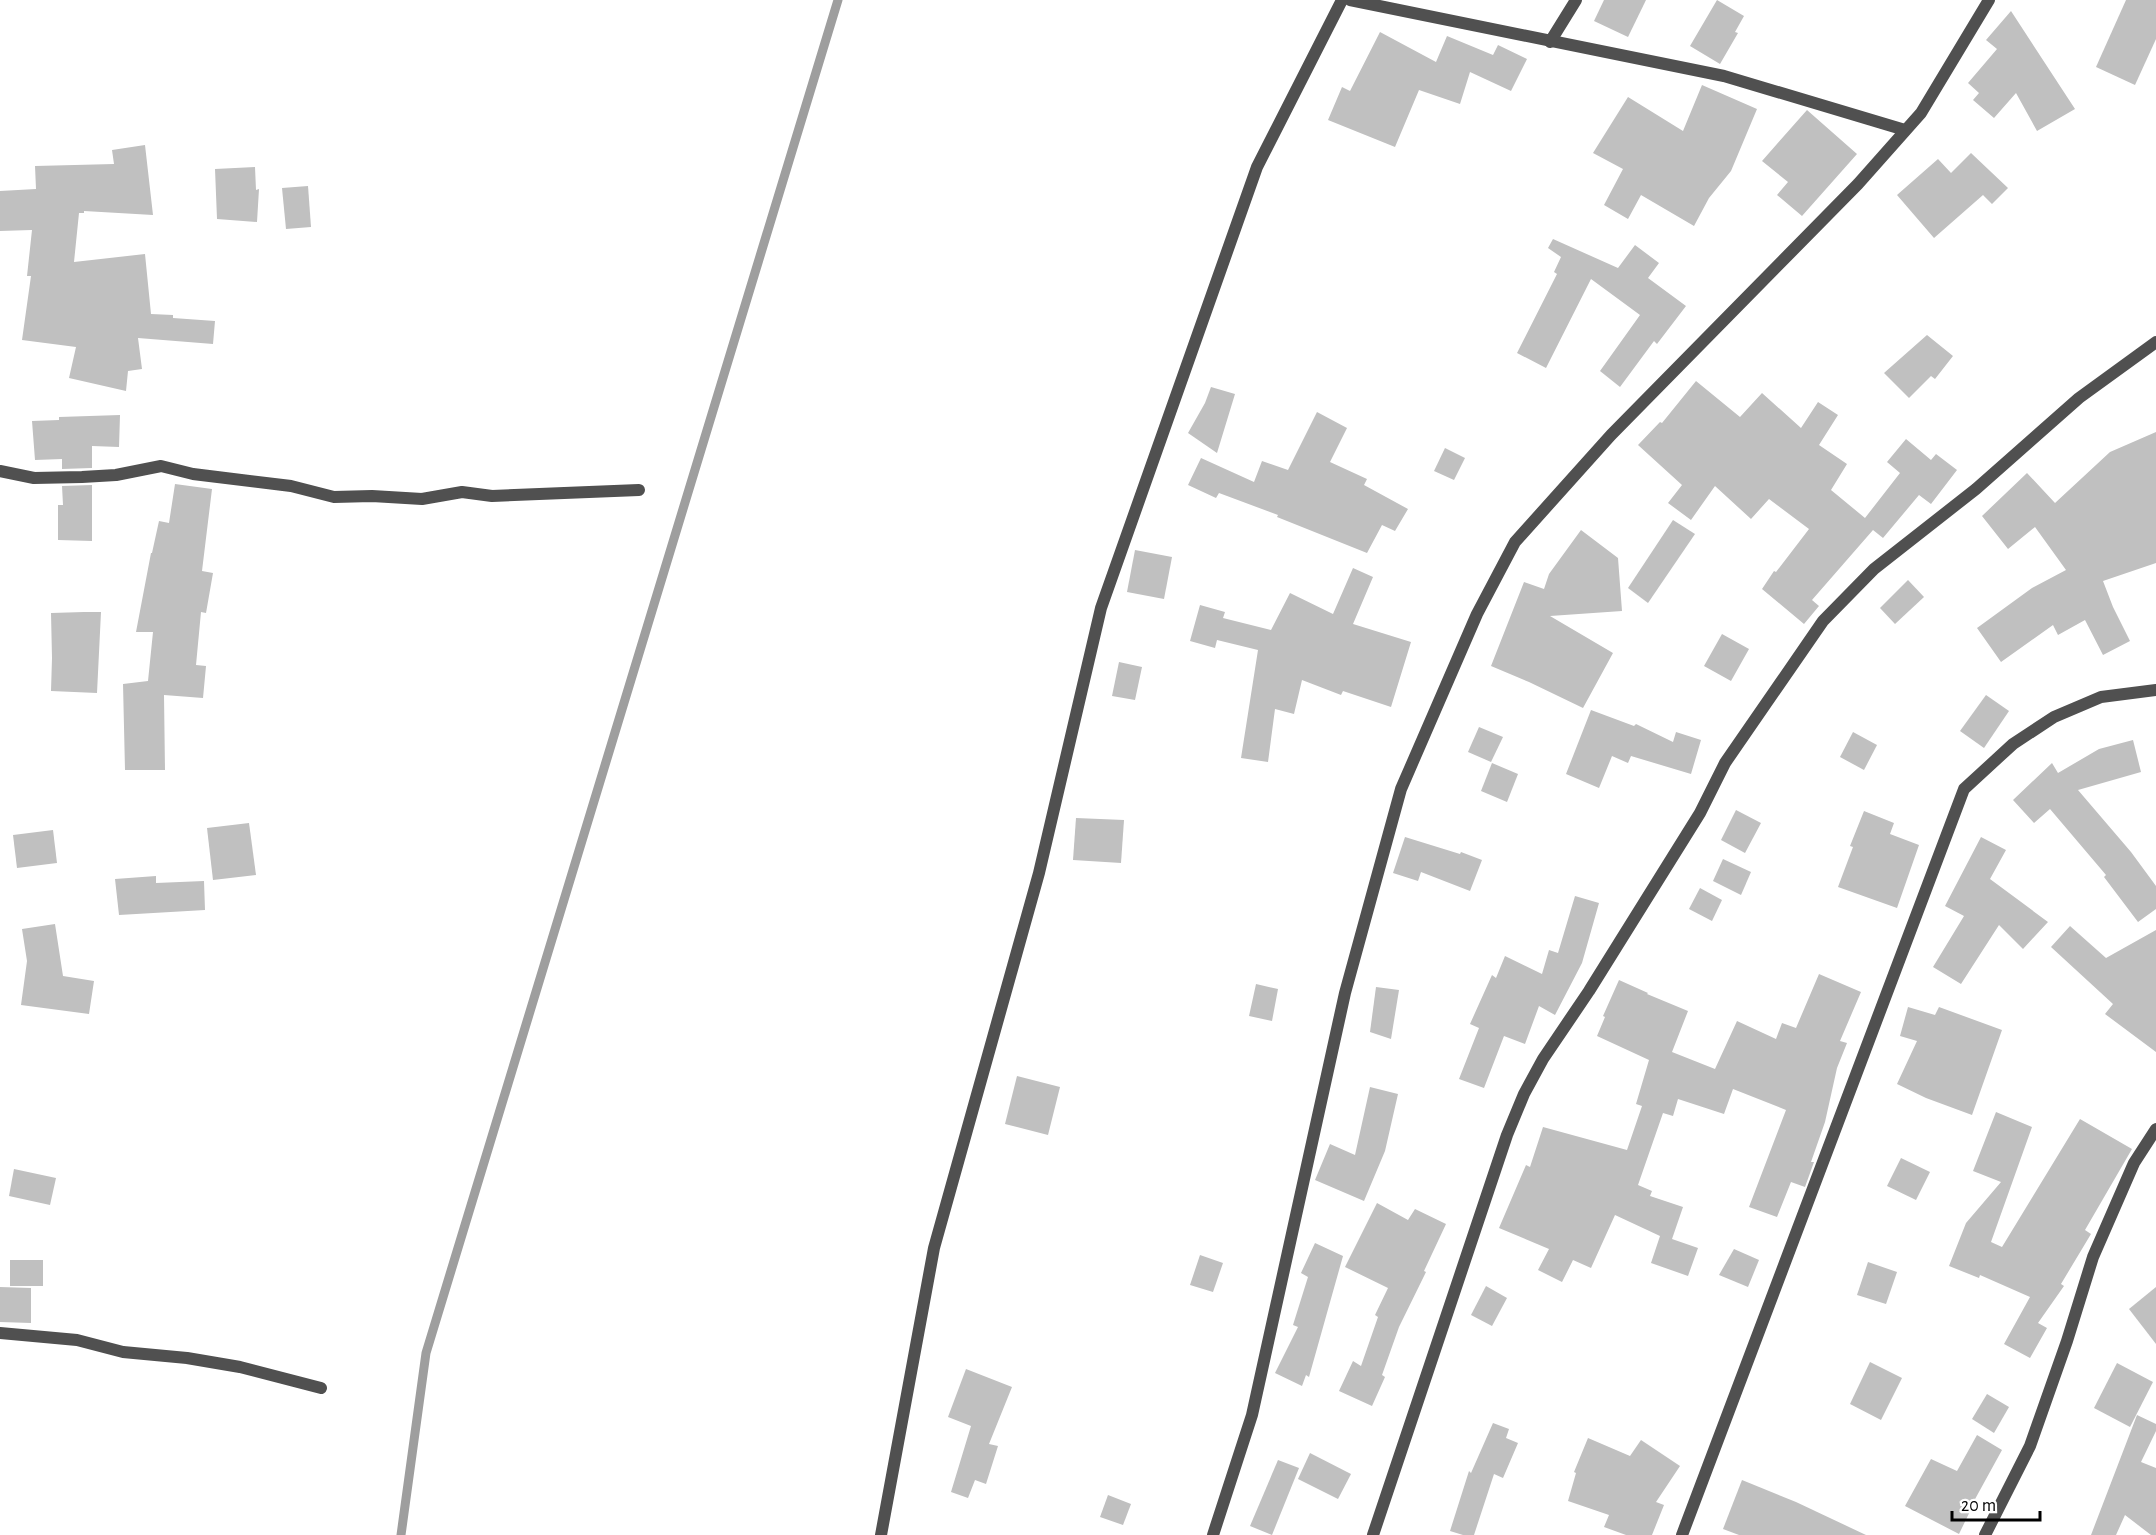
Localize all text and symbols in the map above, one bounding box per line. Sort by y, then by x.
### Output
scale bar [1952,1484,2040,1522]
text: 20 m [1961,1497,1996,1515]

